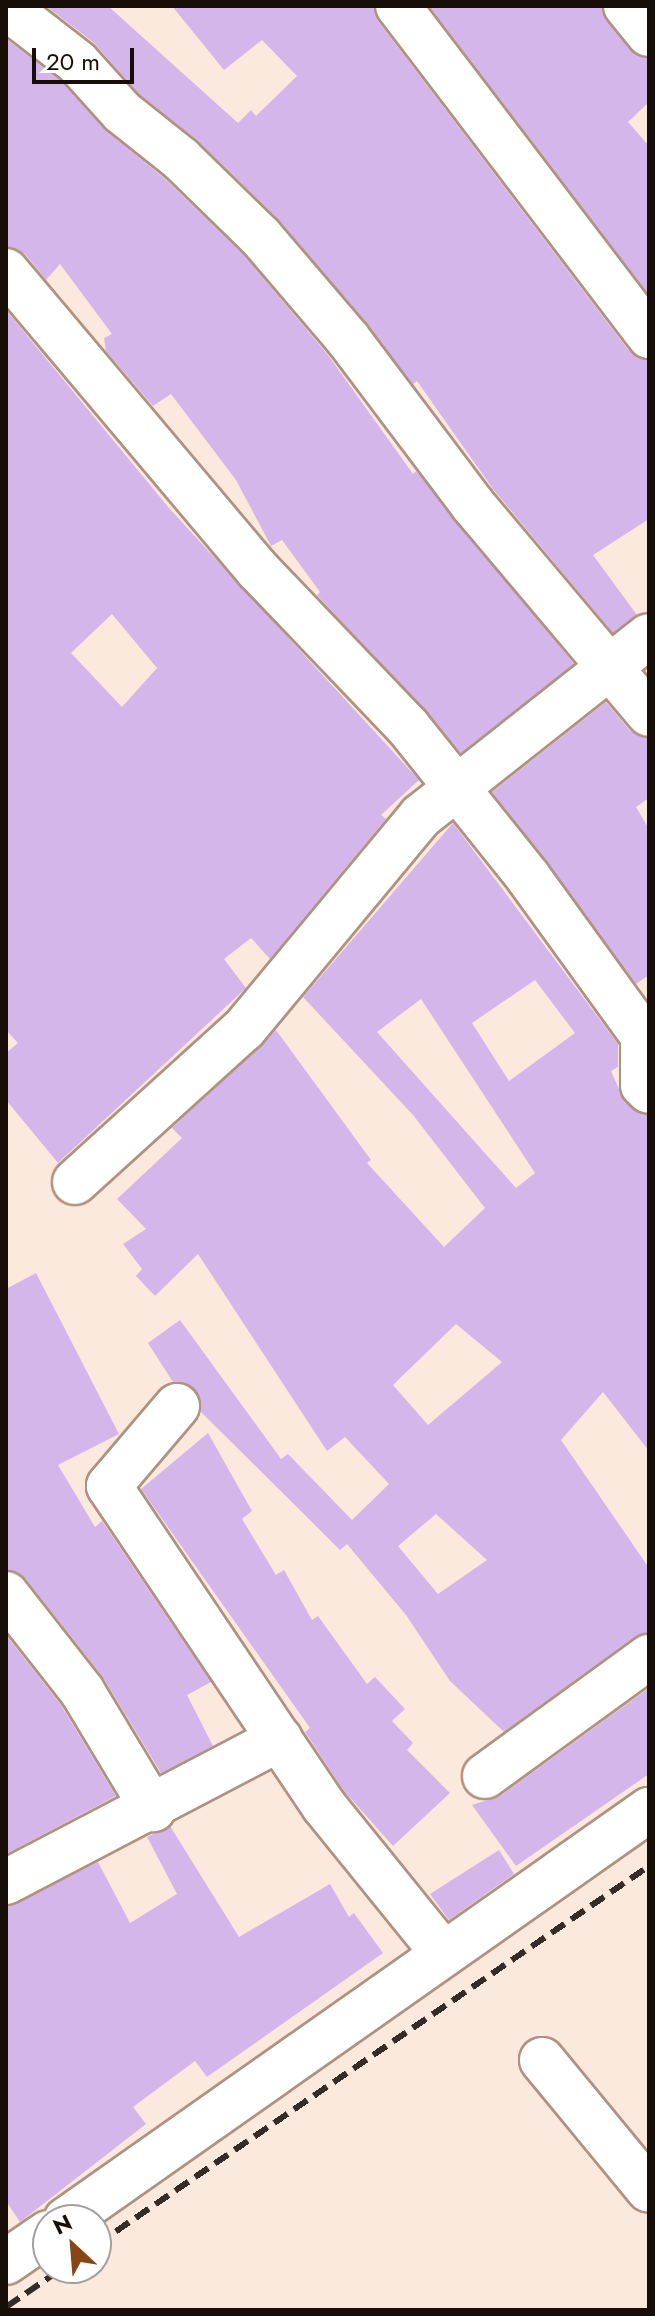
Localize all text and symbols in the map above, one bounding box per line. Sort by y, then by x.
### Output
scale bar [36,32,138,82]
text: 20 m [46,44,100,79]
north arrow [32,2204,112,2284]
text: N [47,2206,77,2242]

